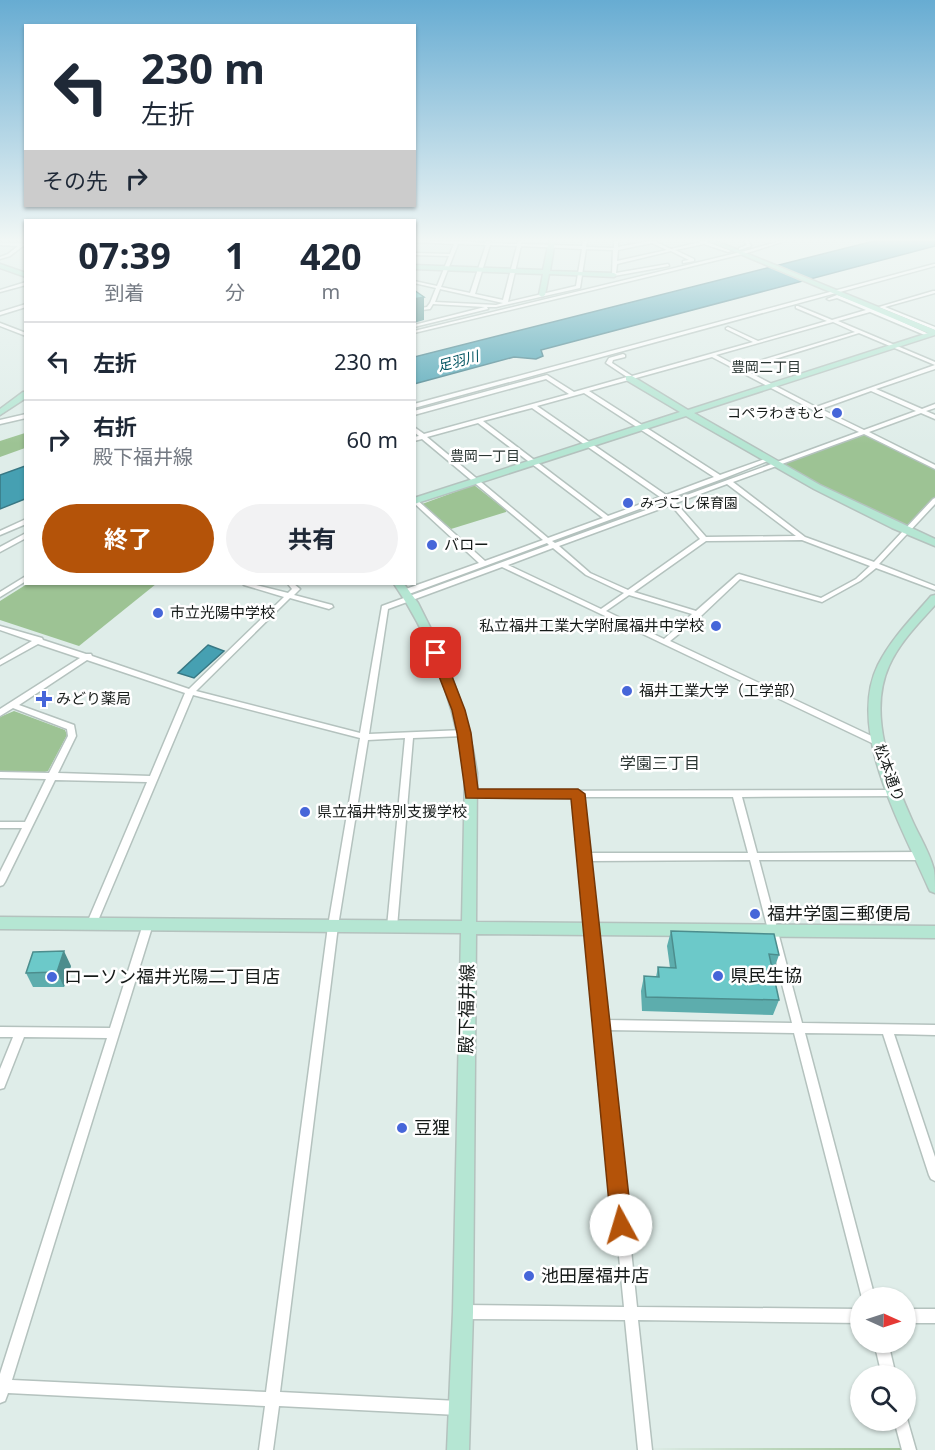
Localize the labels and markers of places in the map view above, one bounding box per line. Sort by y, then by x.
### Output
place label: コペラわきもと [727,403,825,422]
marker: コペラわきもと [830,406,844,420]
place label: みづこし保育園 [640,493,738,512]
marker: みづこし保育園 [621,496,635,510]
place label: バロー [444,534,489,554]
marker: バロー [425,538,439,552]
place label: 市立光陽中学校 [170,602,275,622]
marker: 市立光陽中学校 [151,606,165,620]
place label: 私立福井工業大学附属福井中学校 [479,615,704,635]
marker: 私立福井工業大学附属福井中学校 [709,619,723,633]
pin [410,627,461,678]
place label: 福井工業大学（工学部） [639,680,804,700]
marker: 福井工業大学（工学部） [620,684,634,698]
place label: みどり薬局 [56,688,131,708]
marker: みどり薬局 [37,692,51,706]
place label: 県立福井特別支援学校 [317,801,467,821]
marker: 県立福井特別支援学校 [298,805,312,819]
place label: 福井学園三郵便局 [767,901,911,925]
marker: 福井学園三郵便局 [748,907,762,921]
place label: 県民生協 [730,963,802,987]
place label: ローソン福井光陽二丁目店 [64,964,280,988]
marker: 県民生協 [711,969,725,983]
marker: ローソン福井光陽二丁目店 [45,970,59,984]
place label: 豆狸 [414,1115,450,1139]
marker: 豆狸 [395,1121,409,1135]
place label: 池田屋福井店 [541,1263,649,1287]
marker: 池田屋福井店 [522,1269,536,1283]

